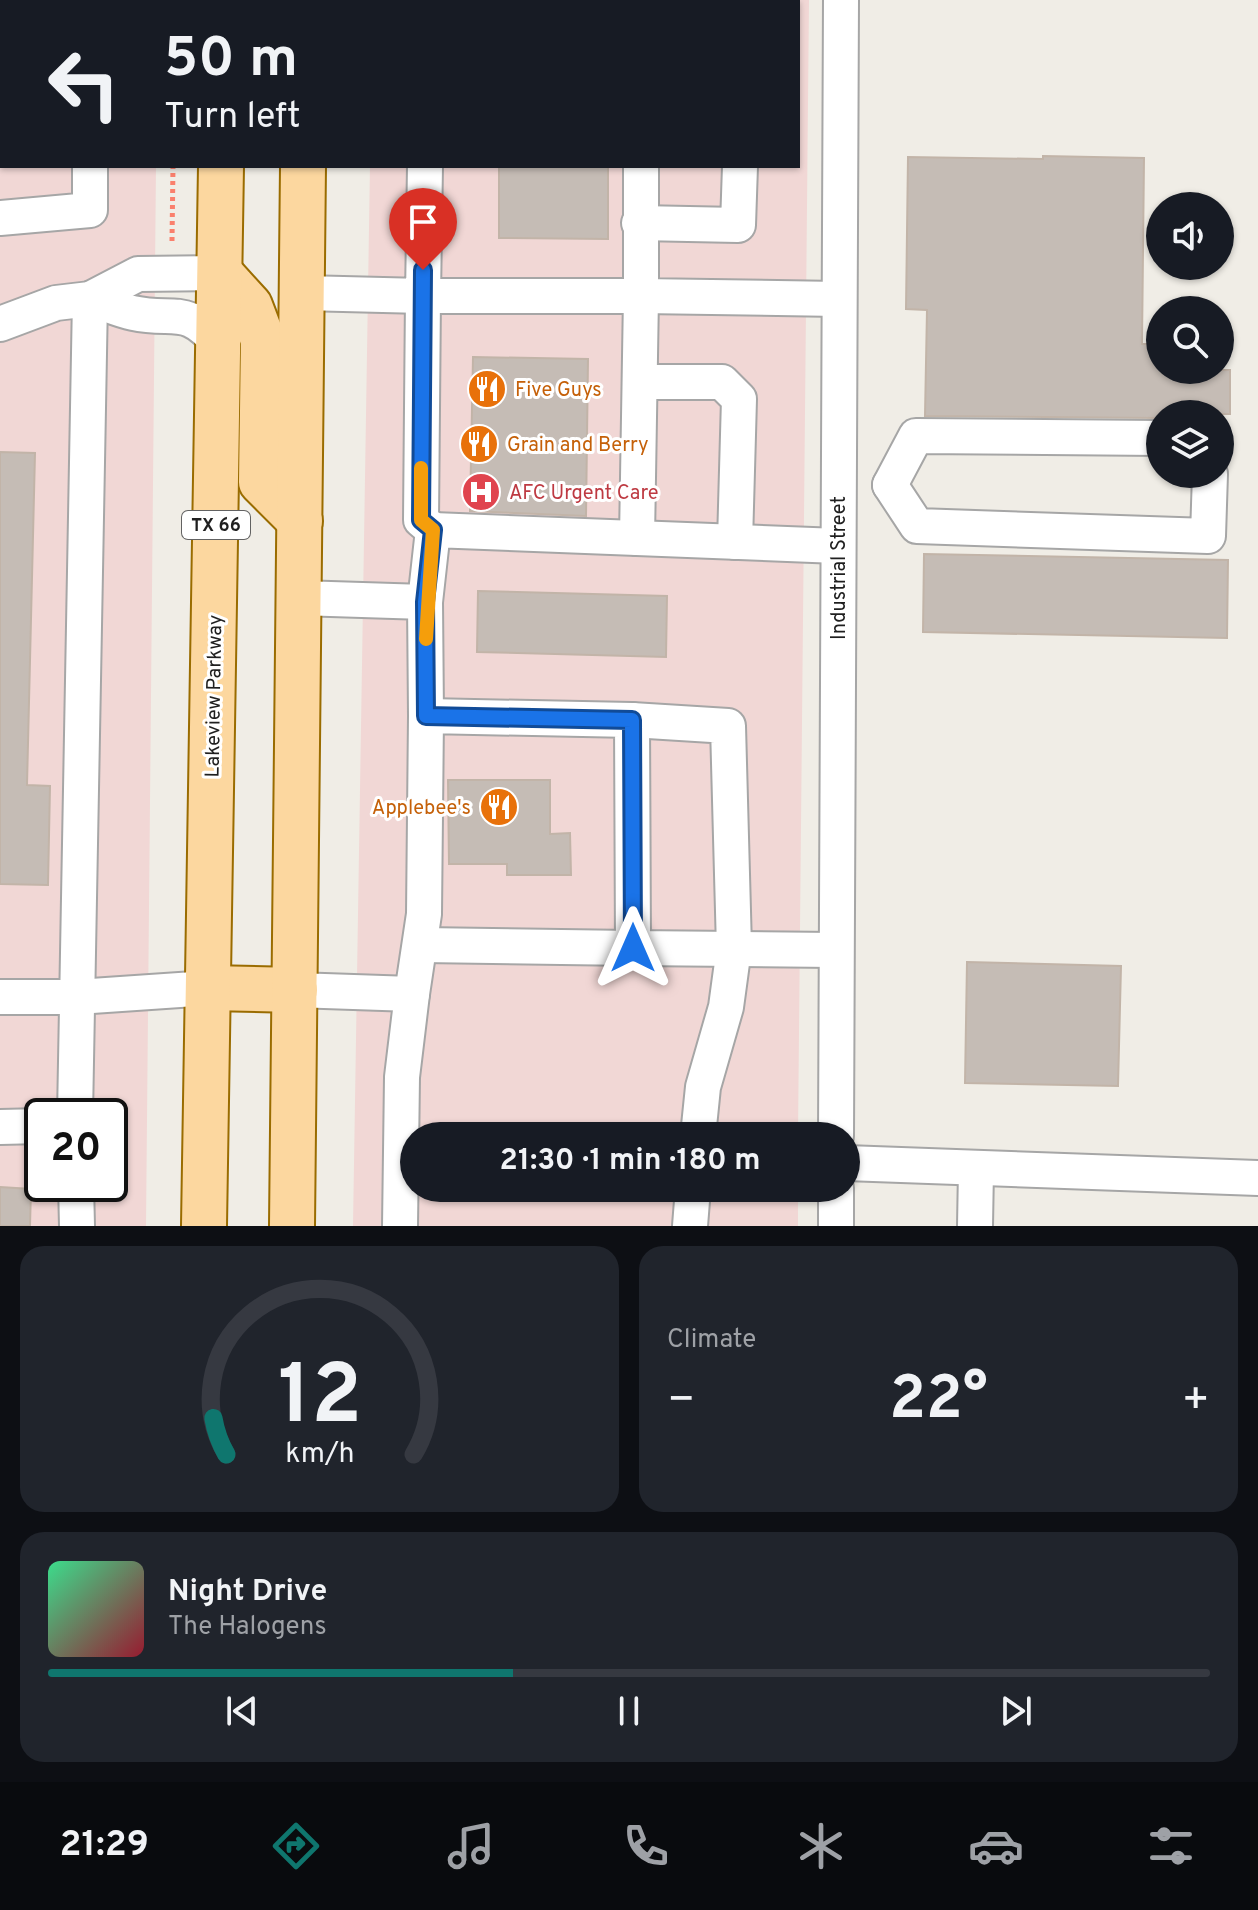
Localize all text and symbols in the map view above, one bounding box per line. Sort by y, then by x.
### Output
text: 50 m [164,26,298,96]
icon: left [32,32,136,136]
text: Turn left [164,95,301,141]
pin [389,188,457,270]
map controls [1146,192,1234,488]
button: sound [1146,192,1234,280]
icon: arrive [401,200,445,244]
button: search [1146,296,1234,384]
restaurant icon: Five Guys [466,368,508,410]
place label: Five Guys [515,378,602,404]
button: layers [1146,400,1234,488]
restaurant icon: Grain and Berry [458,423,500,465]
place label: Grain and Berry [507,433,648,459]
hospital icon: AFC Urgent Care [460,471,502,513]
place label: AFC Urgent Care [509,481,659,507]
street label: Industrial Street [827,496,853,640]
road number: TX 66 [182,511,250,539]
street label: Lakeview Parkway [201,614,229,778]
restaurant icon: Applebee's [478,786,520,828]
place label: Applebee's [372,796,471,822]
position arrow [591,906,675,990]
speed limit sign: 20 [24,1098,128,1202]
text: 21:30 · 1 min · 180 m [500,1143,760,1180]
text: Climate [667,1324,756,1357]
text: 12 [277,1348,362,1453]
text: 22° [889,1364,988,1440]
text: − [667,1374,695,1430]
text: + [1182,1374,1210,1430]
text: km/h [285,1437,354,1473]
text: Night Drive [168,1574,327,1611]
text: The Halogens [168,1611,327,1644]
icon: previous [220,1689,264,1733]
icon: pause [607,1689,651,1733]
icon: next [994,1689,1038,1733]
icon: directions [268,1818,324,1874]
icon: music [443,1818,499,1874]
icon: phone [618,1818,674,1874]
icon: climate [793,1818,849,1874]
icon: car [968,1818,1024,1874]
icon: filters [1143,1818,1199,1874]
text: 21:29 [59,1823,149,1869]

